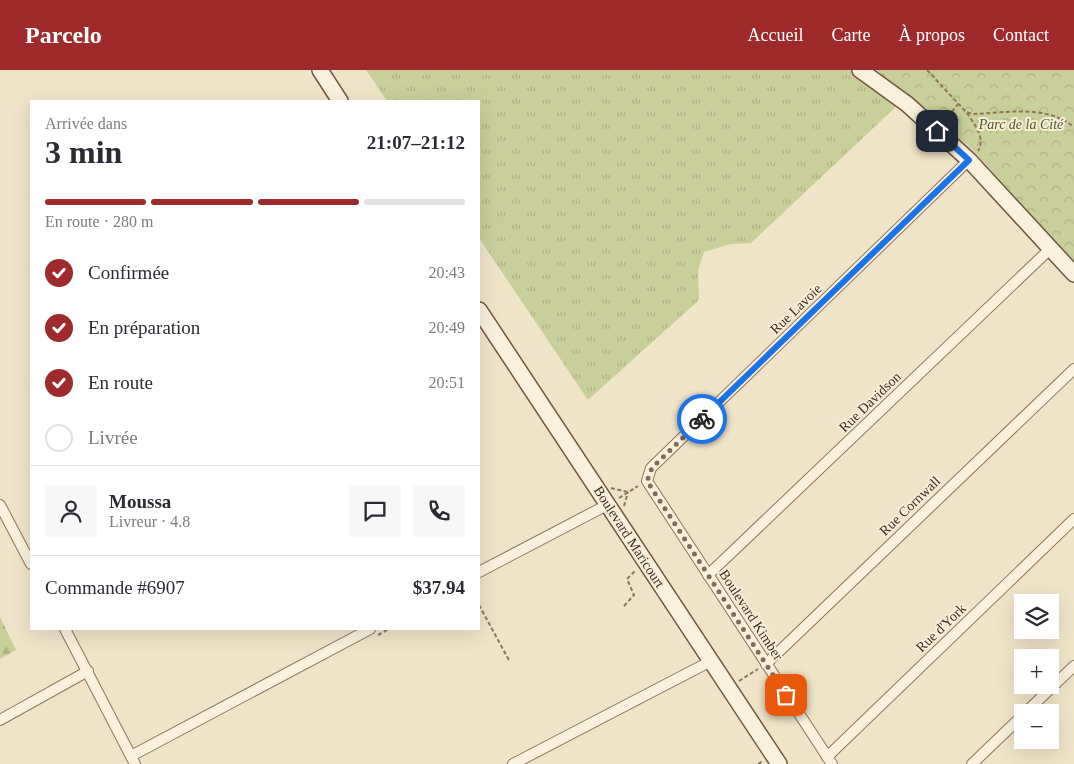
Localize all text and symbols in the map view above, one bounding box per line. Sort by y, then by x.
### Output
text: Parcelo [25,22,102,48]
text: Accueil [748,25,804,45]
text: Carte [832,25,871,45]
text: À propos [899,25,965,45]
text: Contact [993,25,1049,45]
pin [916,110,958,152]
text: Arrivée dans [45,115,127,132]
icon: home [923,117,951,145]
park label: Parc de la Cité [978,117,1064,132]
text: 21:07–21:12 [367,132,465,153]
text: 3 min [45,134,122,170]
text: En route · 280 m [45,213,153,230]
icon: check [45,259,73,287]
text: Confirmée [88,262,169,283]
text: 20:43 [429,264,465,281]
street label: Rue Lavoie [767,281,825,337]
icon: check [45,314,73,342]
text: En préparation [88,317,200,338]
text: 20:49 [429,319,465,336]
icon: check [45,369,73,397]
street label: Rue Davidson [836,369,904,435]
text: En route [88,372,153,393]
text: 20:51 [429,374,465,391]
courier [677,394,727,444]
icon: bike [688,405,716,433]
text: Livrée [88,427,138,448]
street label: Rue Cornwall [877,473,943,539]
street label: Boulevard Maricourt [591,484,667,591]
button: person [45,485,97,537]
button: chat [349,485,401,537]
button: phone [413,485,465,537]
text: Moussa [109,491,171,512]
text: Livreur · 4.8 [109,513,190,530]
street label: Boulevard Kimber [716,567,786,663]
text: Commande #6907 [45,577,185,598]
text: $37.94 [413,577,465,598]
map controls [1014,594,1059,749]
button: layers [1014,594,1059,639]
street label: Rue d'York [913,601,969,655]
button: + [1014,649,1059,694]
pin [765,674,807,716]
icon: bag [772,681,800,709]
button: − [1014,704,1059,749]

